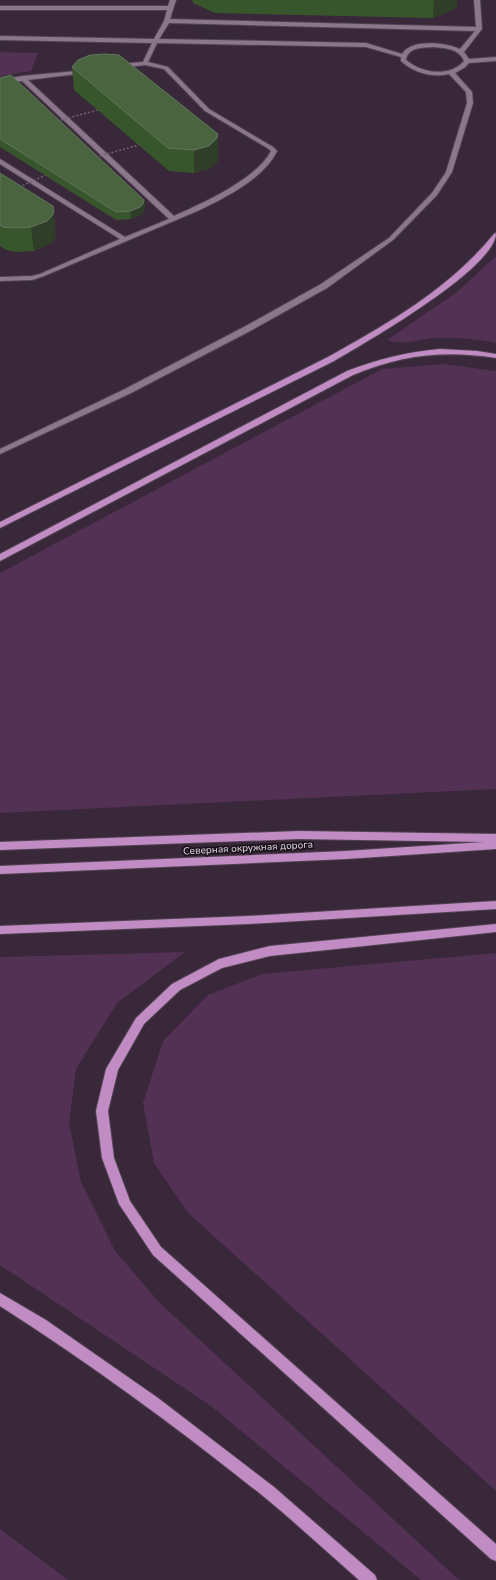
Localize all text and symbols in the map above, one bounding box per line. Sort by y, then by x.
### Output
street label: Северная окружная дорога [183,838,313,858]

